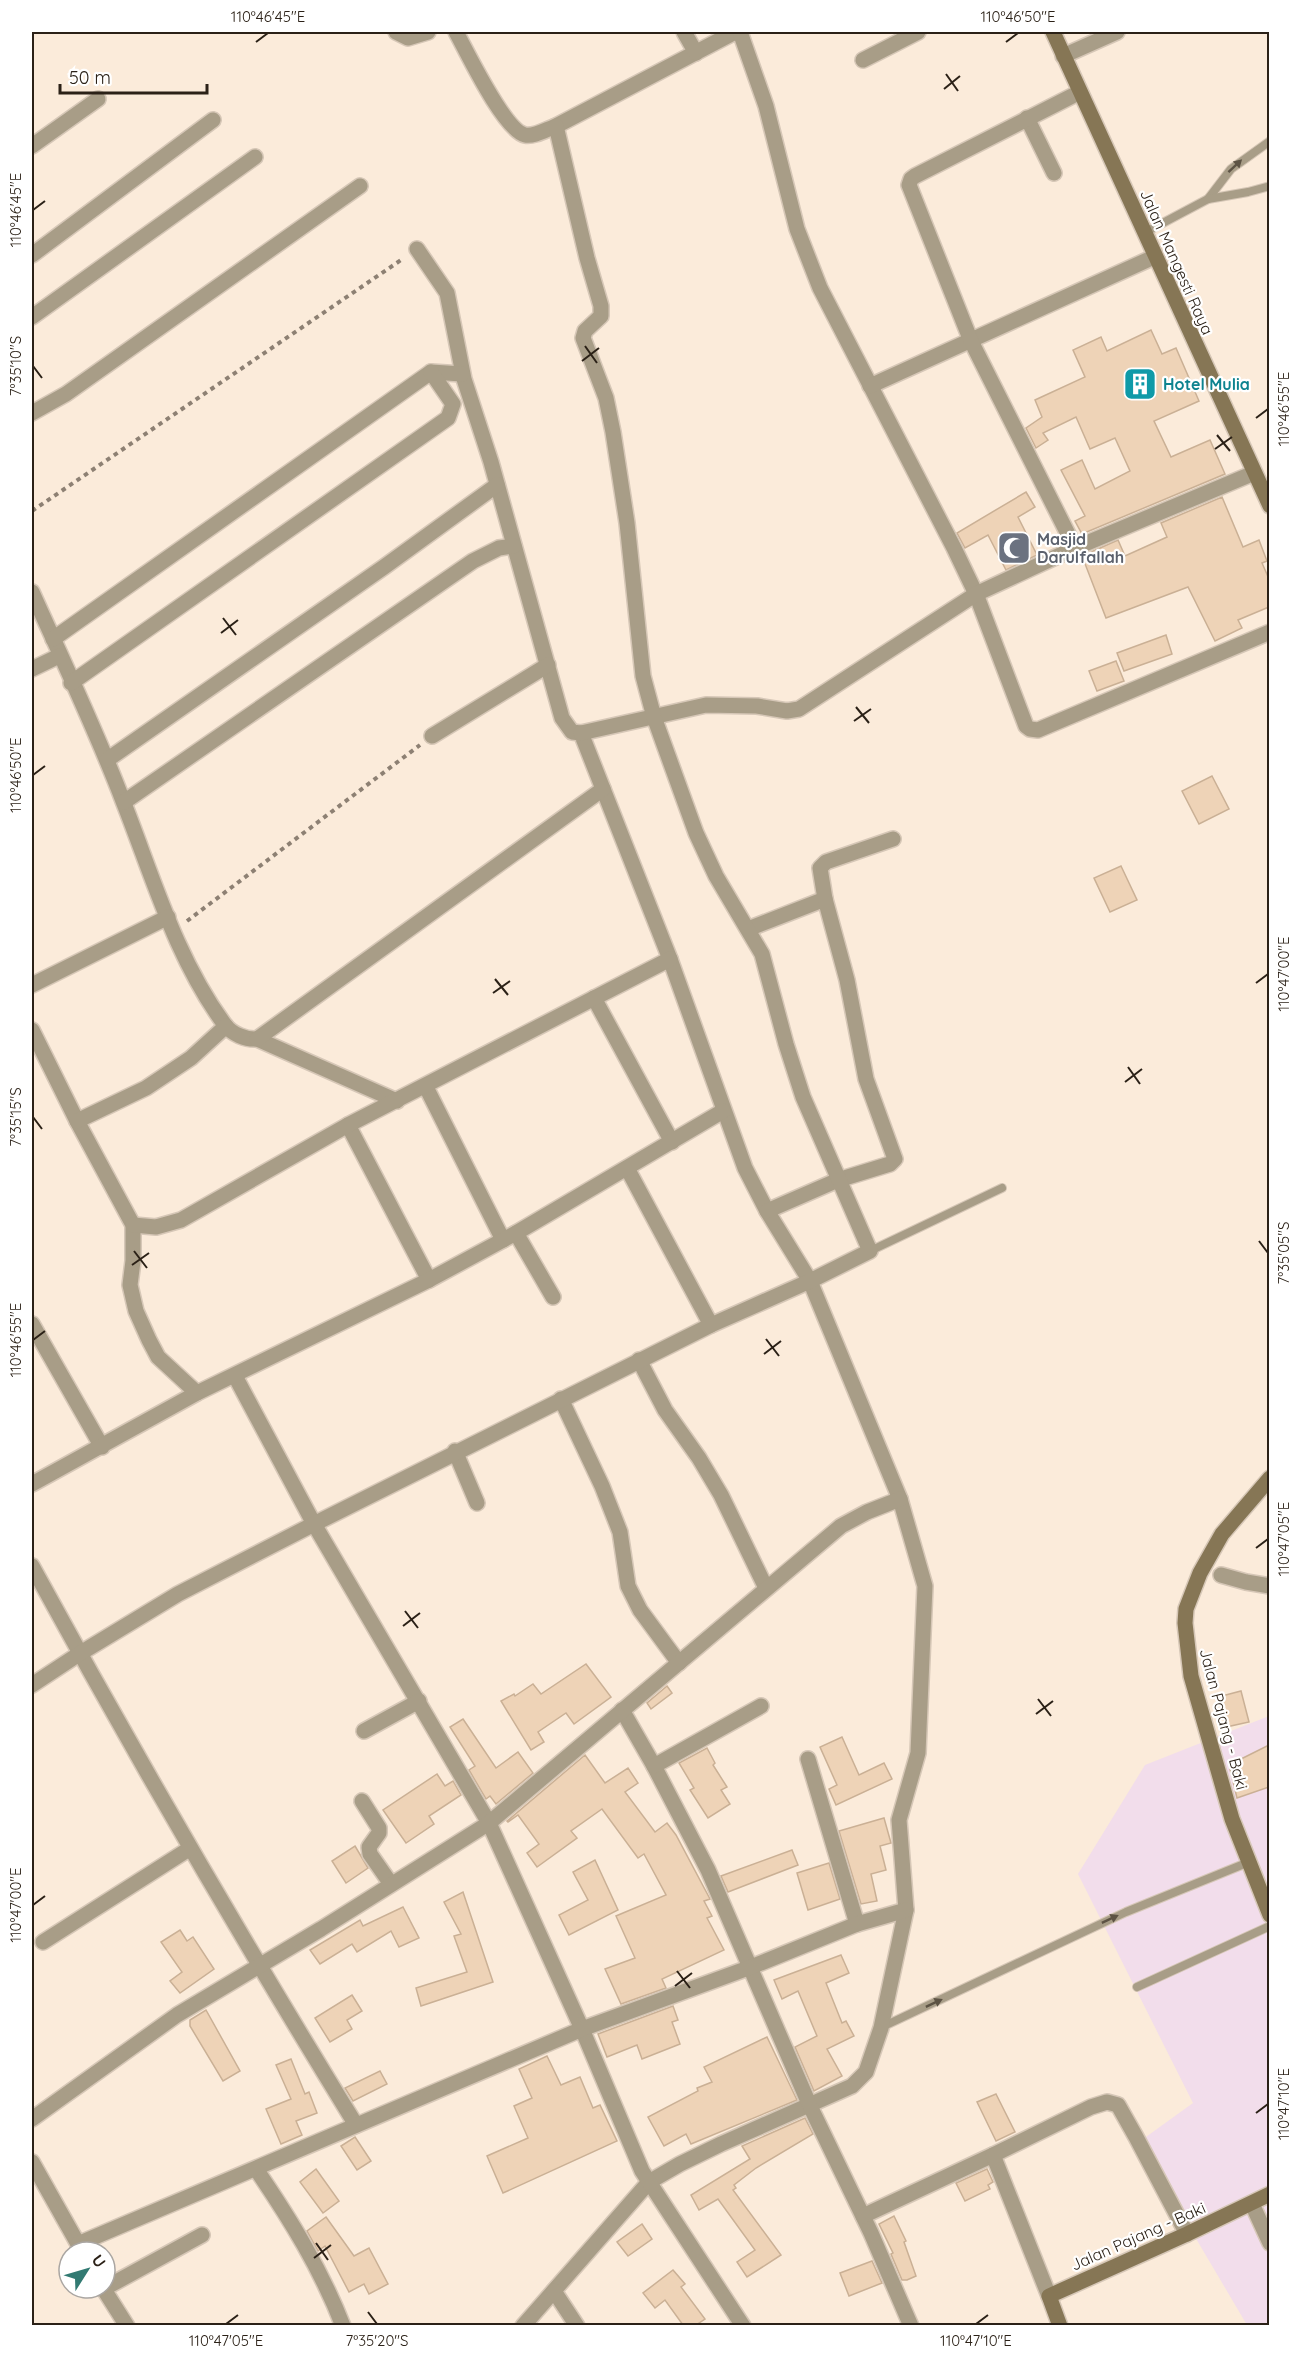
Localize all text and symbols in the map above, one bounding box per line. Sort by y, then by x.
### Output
text: 110°46'45"E [231,7,305,26]
text: 110°46'50"E [980,7,1056,26]
scale bar [60,57,207,95]
text: 50 m [69,66,111,89]
one-way arrow [1228,159,1243,173]
text: 110°46'45"E [6,173,25,247]
street label: Jalan Mangesti Raya [1136,186,1218,338]
text: 7°35'10"S [6,336,25,396]
building icon: Hotel Mulia [1122,366,1158,402]
text: 110°46'55"E [1274,372,1293,446]
place label: Hotel Mulia [1163,374,1250,394]
place label: Masjid Darulfallah [1037,529,1124,567]
mosque icon: Masjid Darulfallah [996,530,1032,566]
text: 110°46'50"E [6,737,25,813]
text: 110°47'00"E [1274,936,1293,1012]
text: 7°35'15"S [6,1087,25,1147]
text: 7°35'05"S [1274,1222,1293,1284]
text: 110°46'55"E [6,1303,25,1377]
text: 110°47'05"E [1274,1502,1293,1576]
street label: Jalan Pajang - Baki [1196,1646,1252,1792]
text: 110°47'00"E [6,1867,25,1943]
one-way arrow [1101,1915,1119,1925]
one-way arrow [925,1998,942,2007]
text: 110°47'10"E [1274,2068,1293,2140]
street label: Jalan Pajang - Baki [1068,2197,1208,2275]
north arrow [57,2240,117,2300]
text: U [88,2250,110,2271]
text: 110°47'05"E [189,2331,263,2350]
text: 7°35'20"S [345,2331,409,2350]
text: 110°47'10"E [940,2331,1012,2350]

